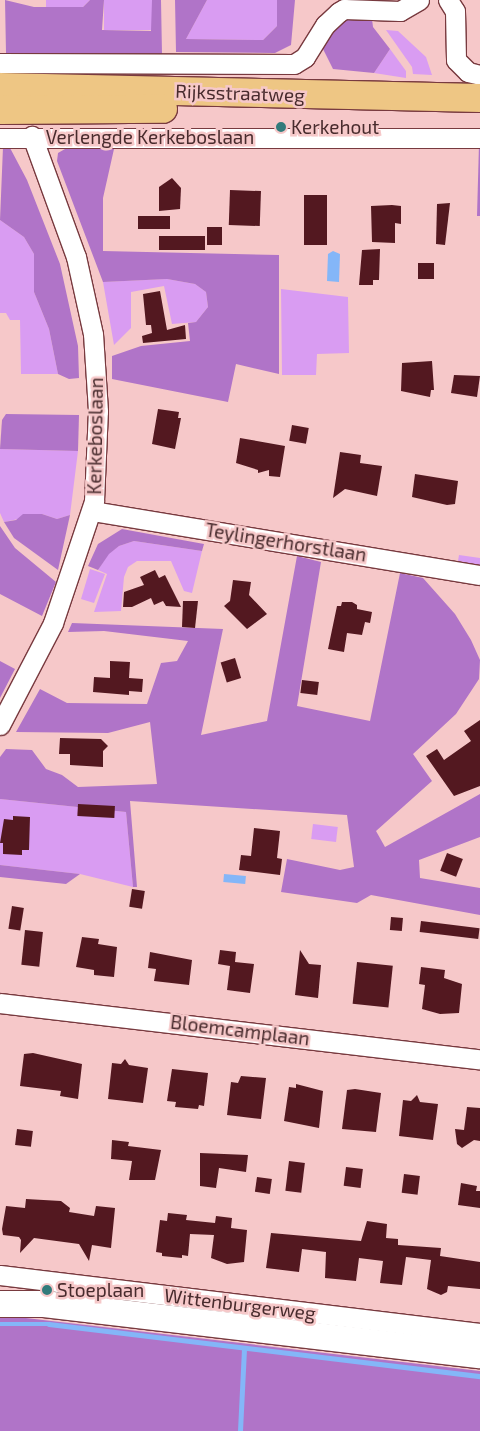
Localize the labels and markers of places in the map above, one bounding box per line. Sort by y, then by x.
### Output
place label: Kerkehout [291,116,379,138]
marker: Kerkehout [275,121,287,133]
place label: Stoeplaan [57,1279,144,1301]
marker: Stoeplaan [41,1284,53,1296]

